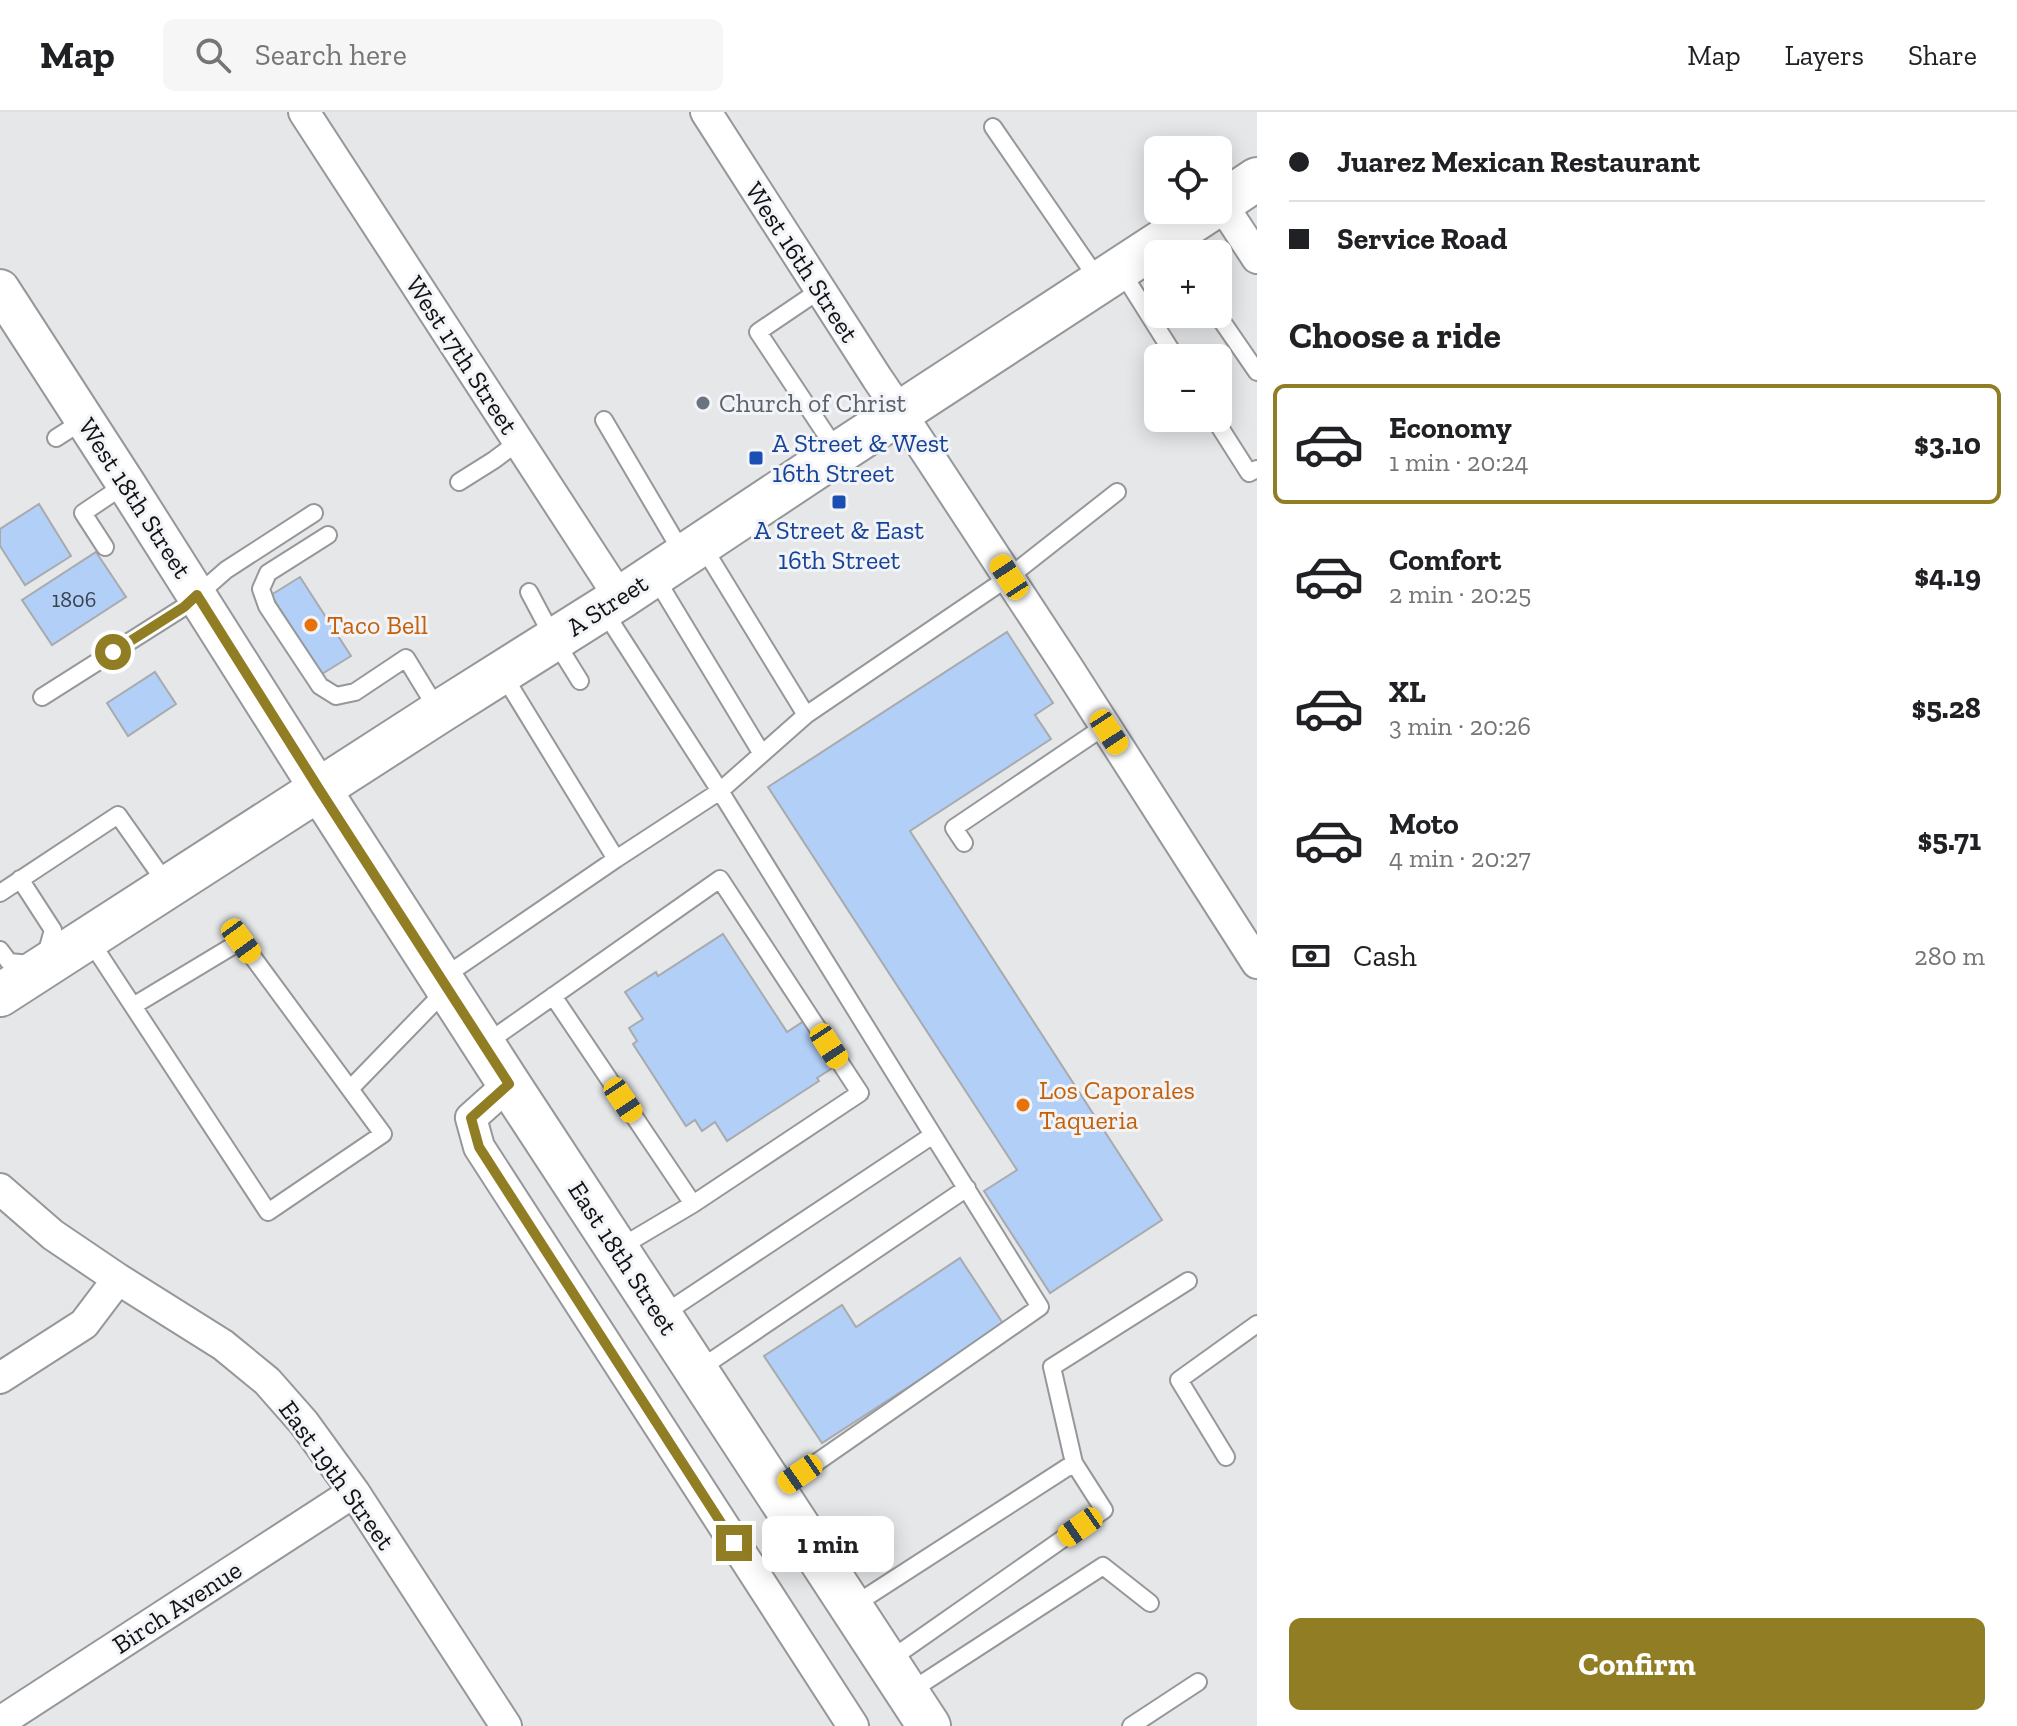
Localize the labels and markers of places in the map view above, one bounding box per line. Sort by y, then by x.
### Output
place label: Church of Christ [719,387,907,419]
marker: Church of Christ [694,394,712,412]
place label: A Street & West 16th Street [772,427,949,489]
marker: A Street & West 16th Street [747,449,765,467]
marker: A Street & East 16th Street [830,493,848,511]
place label: A Street & East 16th Street [754,514,924,576]
place label: Taco Bell [327,609,428,641]
marker: Taco Bell [302,616,320,634]
place label: Los Caporales Taqueria [1039,1074,1195,1136]
marker: Los Caporales Taqueria [1014,1096,1032,1114]

